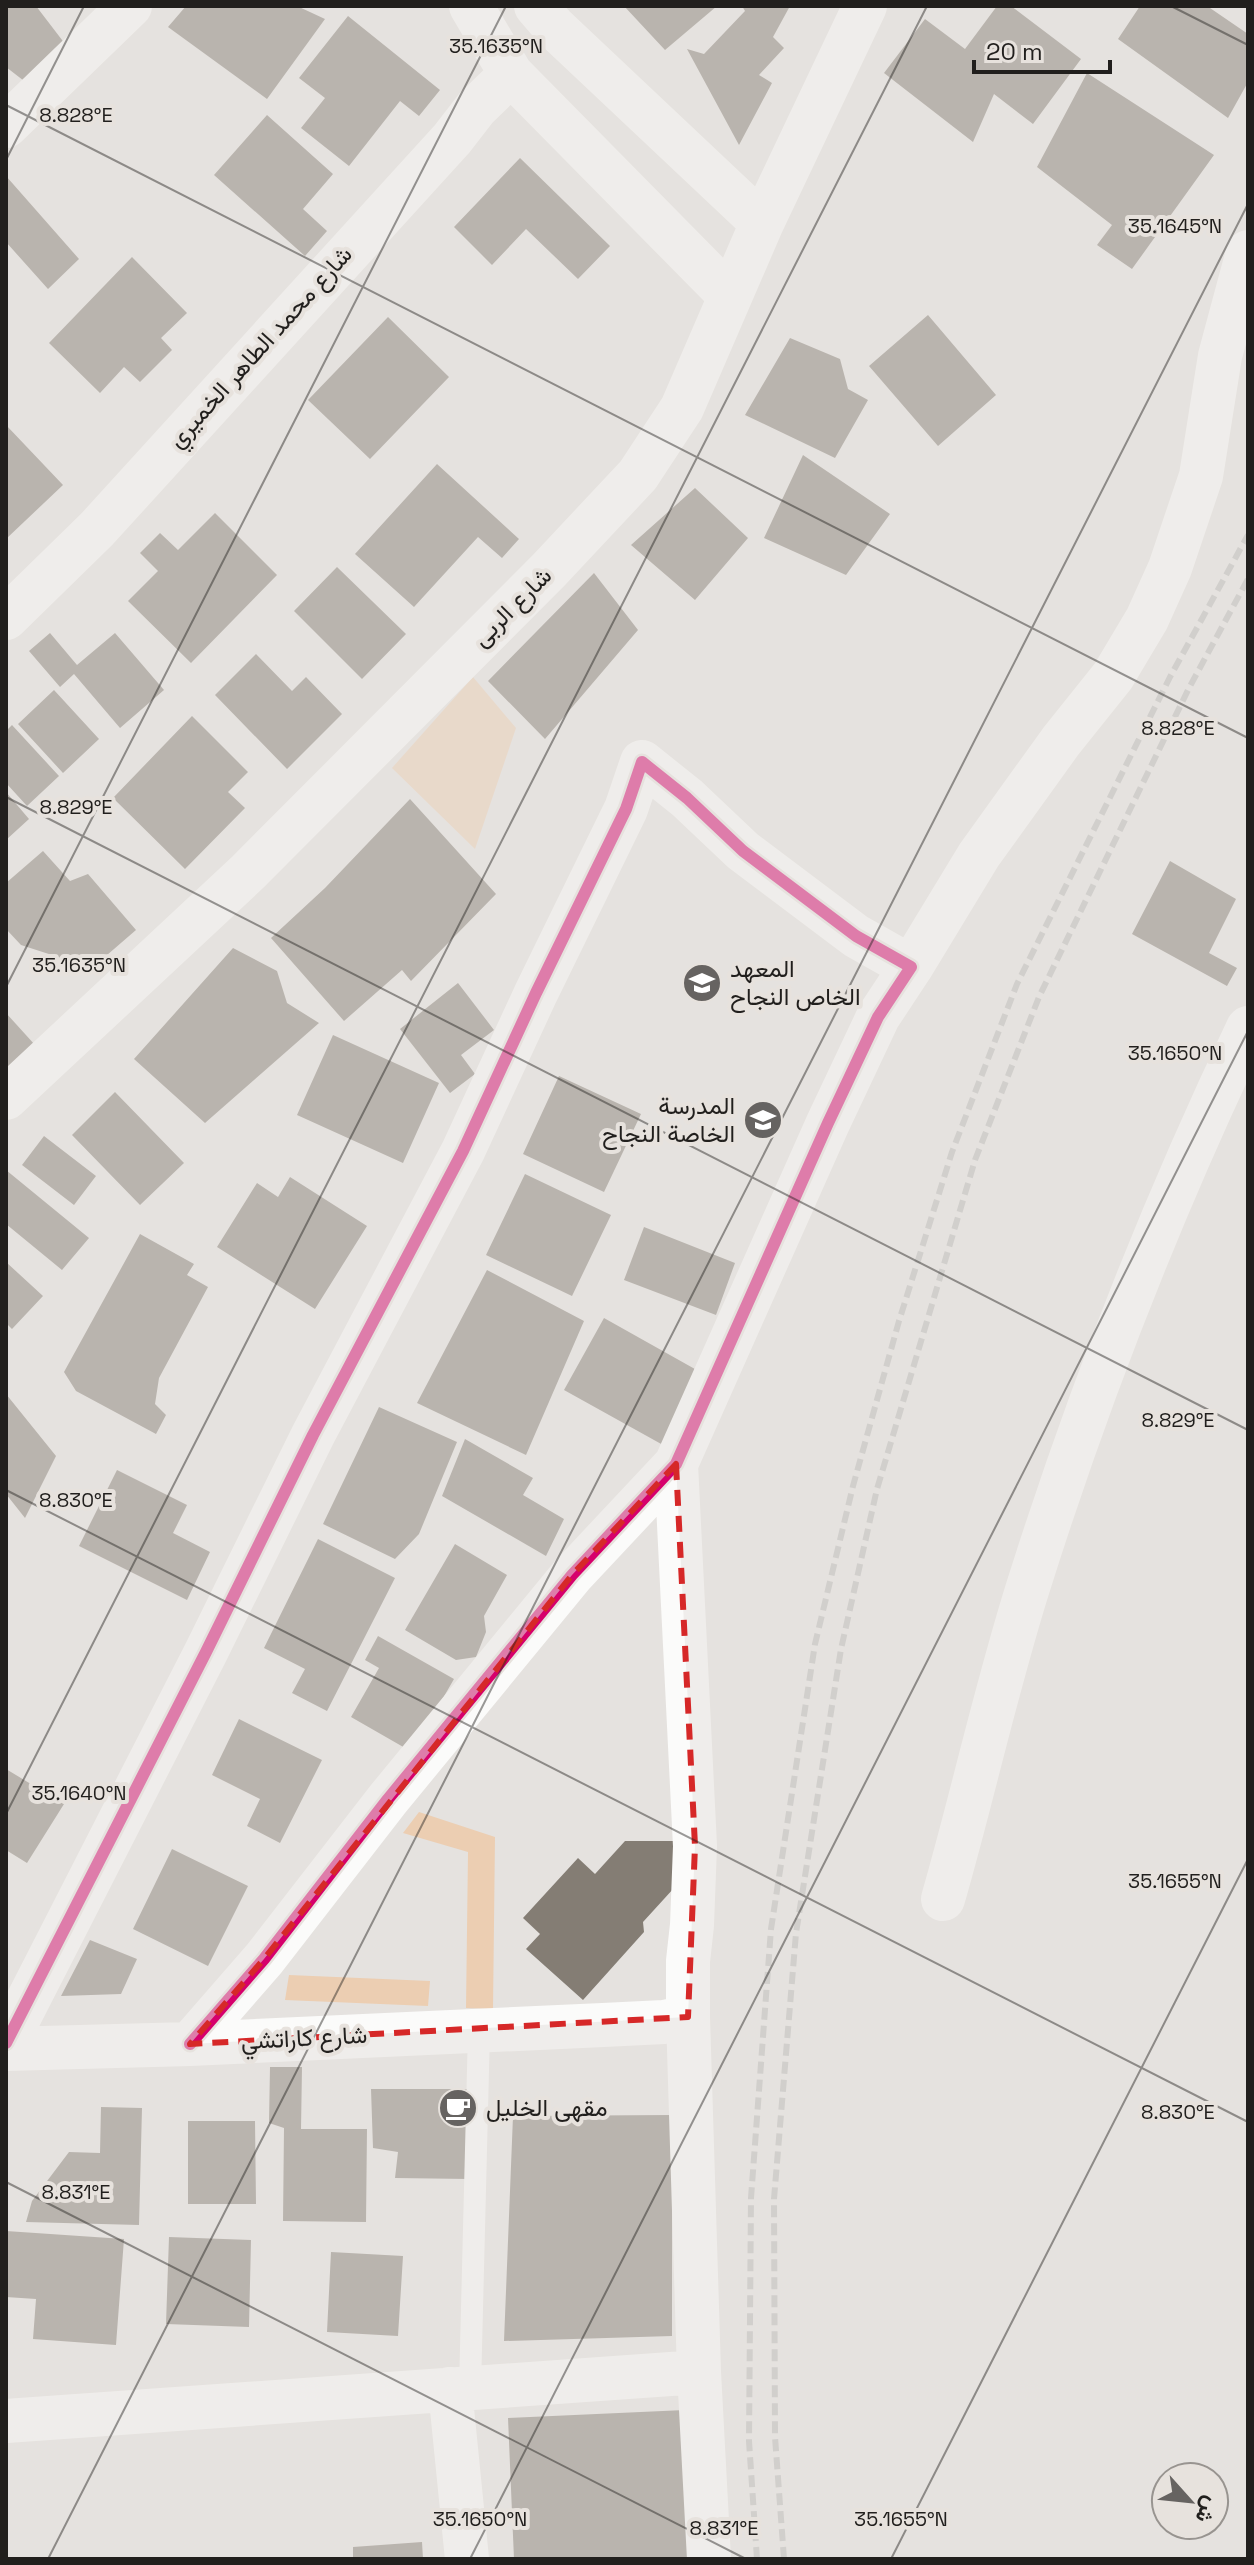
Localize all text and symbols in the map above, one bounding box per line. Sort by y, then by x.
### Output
scale bar [974,24,1110,74]
text: 35.1635°N [449,33,543,59]
text: 20 m [986,36,1043,67]
text: 8.828°E [39,102,113,128]
text: 35.1645°N [1128,213,1222,239]
street label: شارع محمد الطاهر الخميري [161,239,362,457]
street label: شارع الربى [465,560,559,654]
text: 8.828°E [1141,715,1215,741]
text: 8.829°E [39,794,113,820]
text: 35.1635°N [32,952,126,978]
place label: المعهد الخاص النجاح [730,953,861,1013]
school or university icon: المعهد الخاص النجاح [681,962,723,1004]
text: 35.1650°N [1128,1040,1222,1066]
place label: المدرسة الخاصة النجاح [602,1090,735,1150]
school or university icon: المدرسة الخاصة النجاح [742,1099,784,1141]
text: 8.829°E [1141,1407,1215,1433]
text: 8.830°E [39,1487,113,1513]
text: 35.1640°N [31,1780,127,1806]
text: 35.1655°N [1128,1868,1222,1894]
street label: شارع كاراتشي [240,2019,368,2060]
cafe icon: مقهى الخليل [437,2087,479,2129]
place label: مقهى الخليل [486,2092,607,2123]
text: 8.830°E [1141,2099,1215,2125]
text: 8.831°E [41,2179,111,2205]
north arrow [1150,2461,1230,2541]
text: ش [1189,2492,1226,2528]
text: 35.1650°N [433,2506,527,2532]
text: 35.1655°N [854,2506,948,2532]
text: 8.831°E [689,2515,759,2541]

